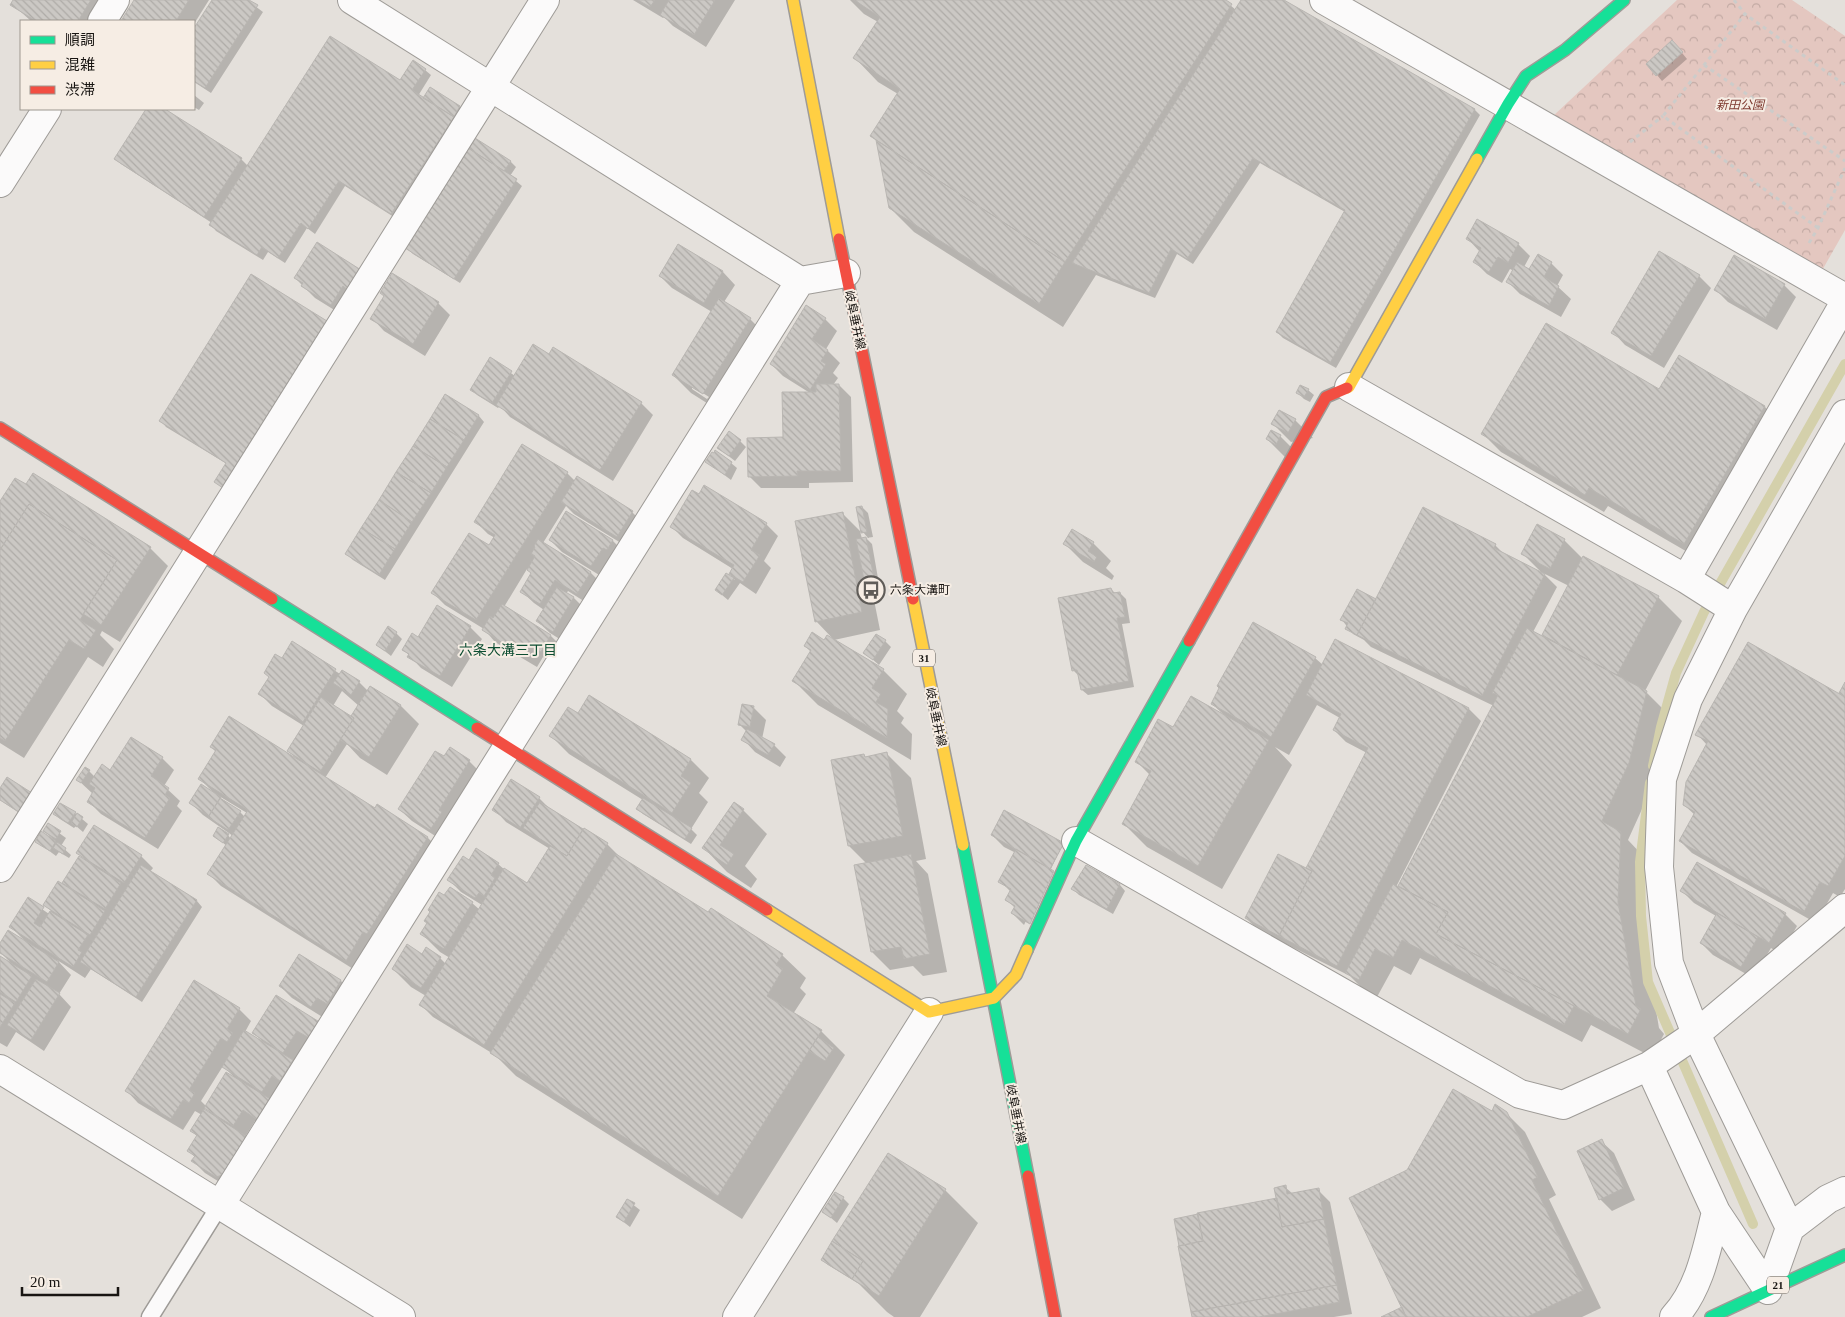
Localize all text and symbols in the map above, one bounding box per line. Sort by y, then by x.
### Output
legend [20,20,195,110]
text: 順調 [65,32,95,48]
text: 混雑 [65,57,95,73]
text: 渋滞 [65,82,95,98]
park label: 新田公園 [1716,98,1766,112]
street label: 岐阜垂井線 [842,289,868,351]
bus stop icon: 六条大溝町 [856,575,886,605]
place label: 六条大溝町 [890,583,950,597]
district label: 六条大溝三丁目 [459,643,557,658]
road number: 31 [913,650,935,666]
street label: 岐阜垂井線 [923,686,949,748]
street label: 岐阜垂井線 [1003,1083,1029,1145]
scale bar [22,1264,119,1296]
text: 20 m [30,1274,61,1290]
road number: 21 [1767,1276,1789,1294]

